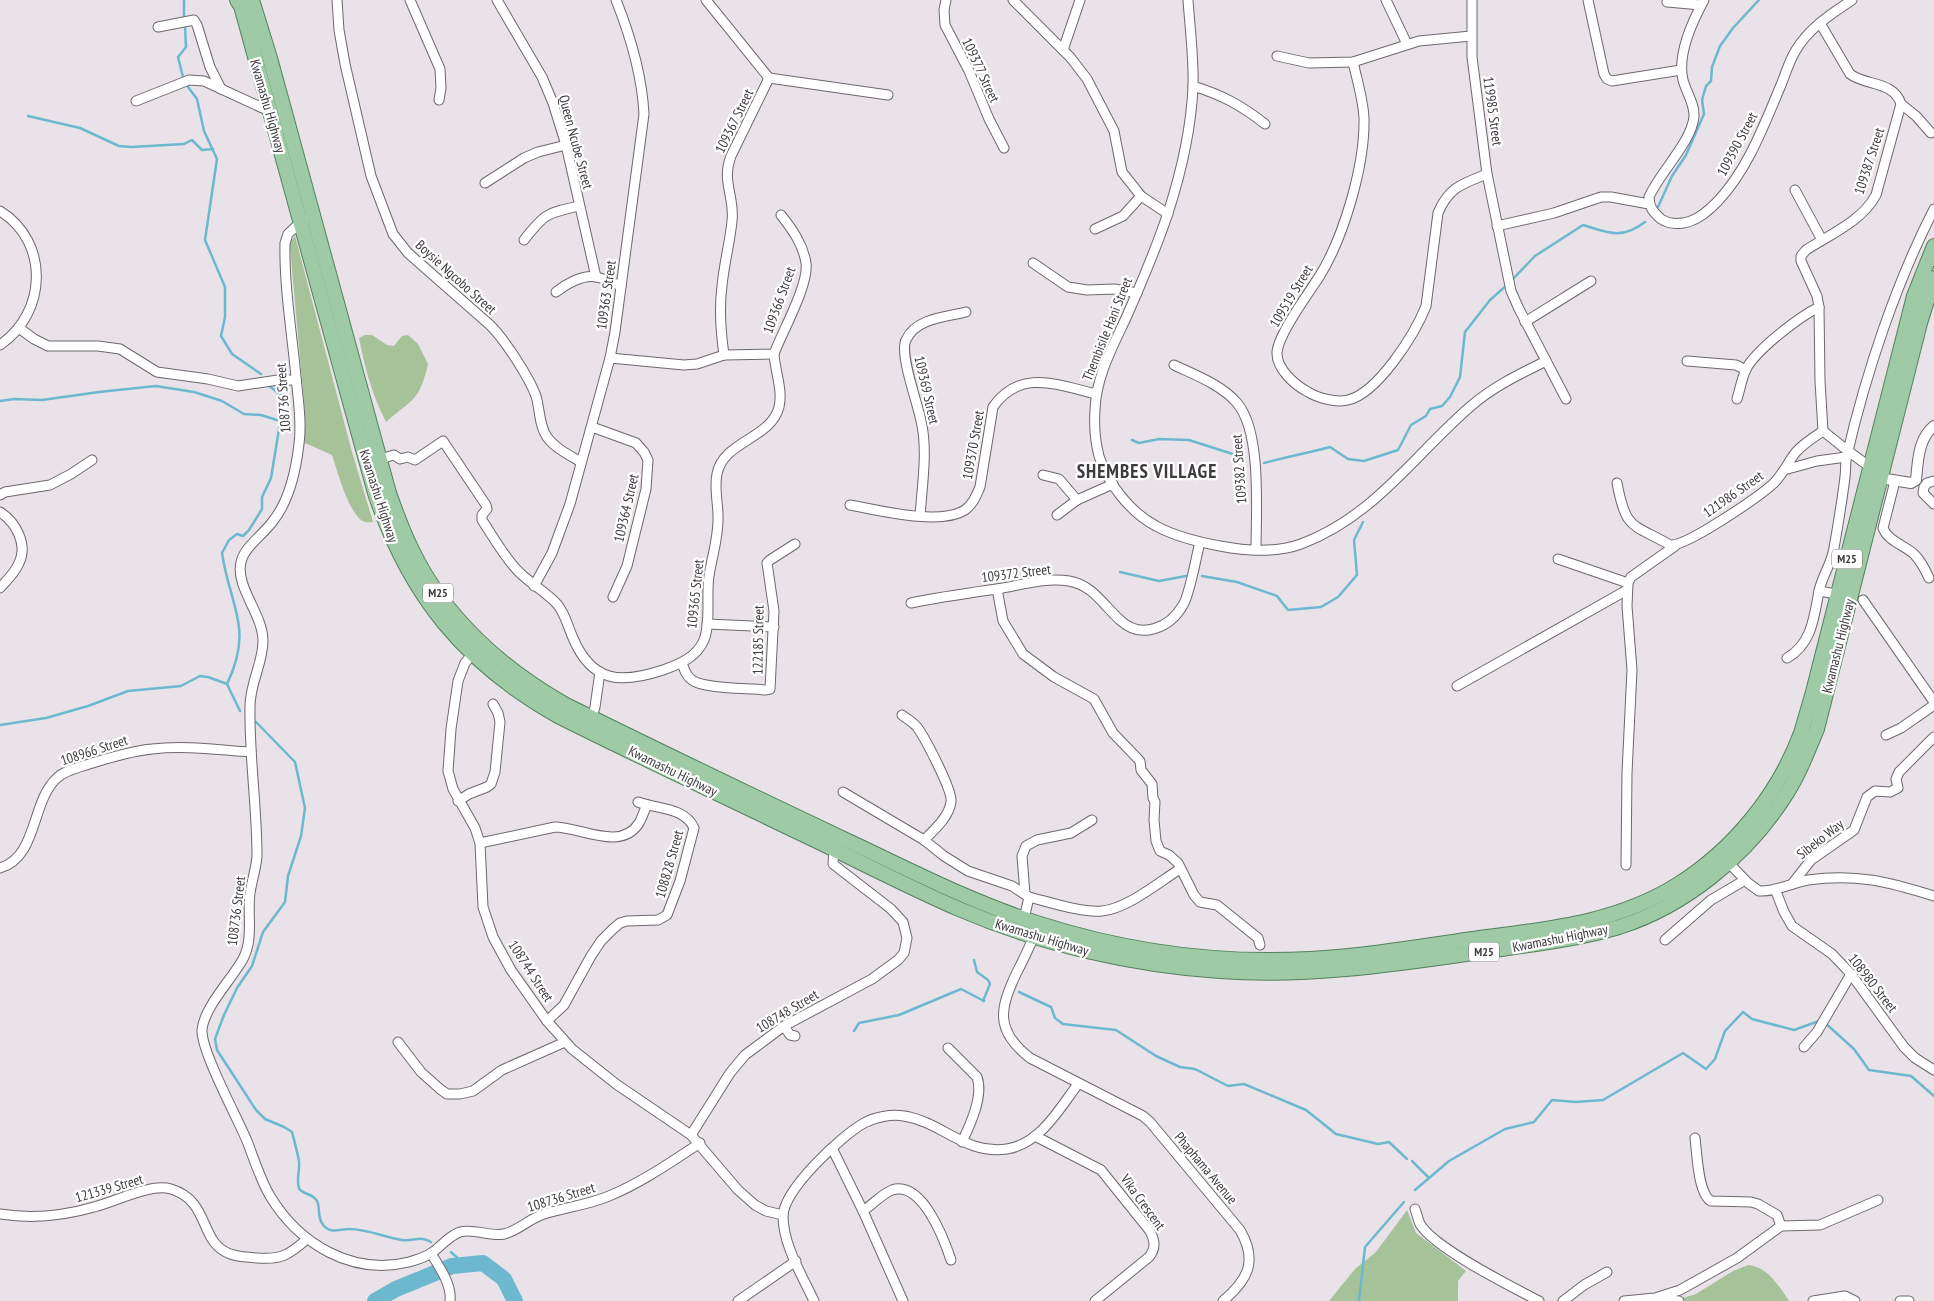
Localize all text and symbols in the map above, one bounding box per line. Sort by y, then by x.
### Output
street label: 109377 Street [958,35,1004,105]
street label: Kwamashu Highway [246,57,290,156]
street label: 119985 Street [1479,75,1507,147]
street label: 109367 Street [711,86,757,156]
street label: Queen Ncube Street [555,93,597,191]
street label: 109390 Street [1713,109,1761,179]
street label: 109387 Street [1850,125,1888,197]
street label: Boysie Ngcobo Street [412,236,500,318]
street label: 109363 Street [592,259,620,331]
street label: 109519 Street [1265,261,1317,331]
street label: 109366 Street [759,264,799,336]
street label: Thembisile Hani Street [1078,274,1136,384]
street label: 109369 Street [910,354,944,426]
street label: 108736 Street [272,362,294,433]
street label: 109370 Street [958,409,988,481]
street label: 109382 Street [1228,433,1250,504]
street label: Kwamashu Highway [356,447,403,545]
district label: SHEMBES VILLAGE [1077,459,1217,483]
street label: 121986 Street [1699,467,1767,521]
street label: 109364 Street [609,472,643,544]
road number: M25 [1832,550,1862,568]
street label: 109365 Street [682,558,708,630]
street label: 109372 Street [980,560,1052,586]
road number: M25 [423,584,453,602]
street label: Kwamashu Highway [1818,596,1859,695]
street label: 122185 Street [748,605,768,675]
street label: 108966 Street [58,731,130,769]
street label: Kwamashu Highway [626,742,721,801]
street label: Sibeko Way [1793,815,1848,863]
street label: 108828 Street [651,828,687,900]
street label: 108736 Street [223,875,249,947]
street label: Kwamashu Highway [993,914,1092,960]
street label: Kwamashu Highway [1511,920,1610,956]
street label: 108744 Street [504,937,558,1005]
road number: M25 [1469,942,1499,962]
street label: 108980 Street [1844,950,1902,1016]
street label: 108748 Street [752,985,822,1037]
street label: Phaphama Avenue [1171,1128,1242,1208]
street label: 121339 Street [73,1170,145,1206]
street label: Vika Crescent [1116,1170,1169,1234]
street label: 108736 Street [525,1178,597,1216]

